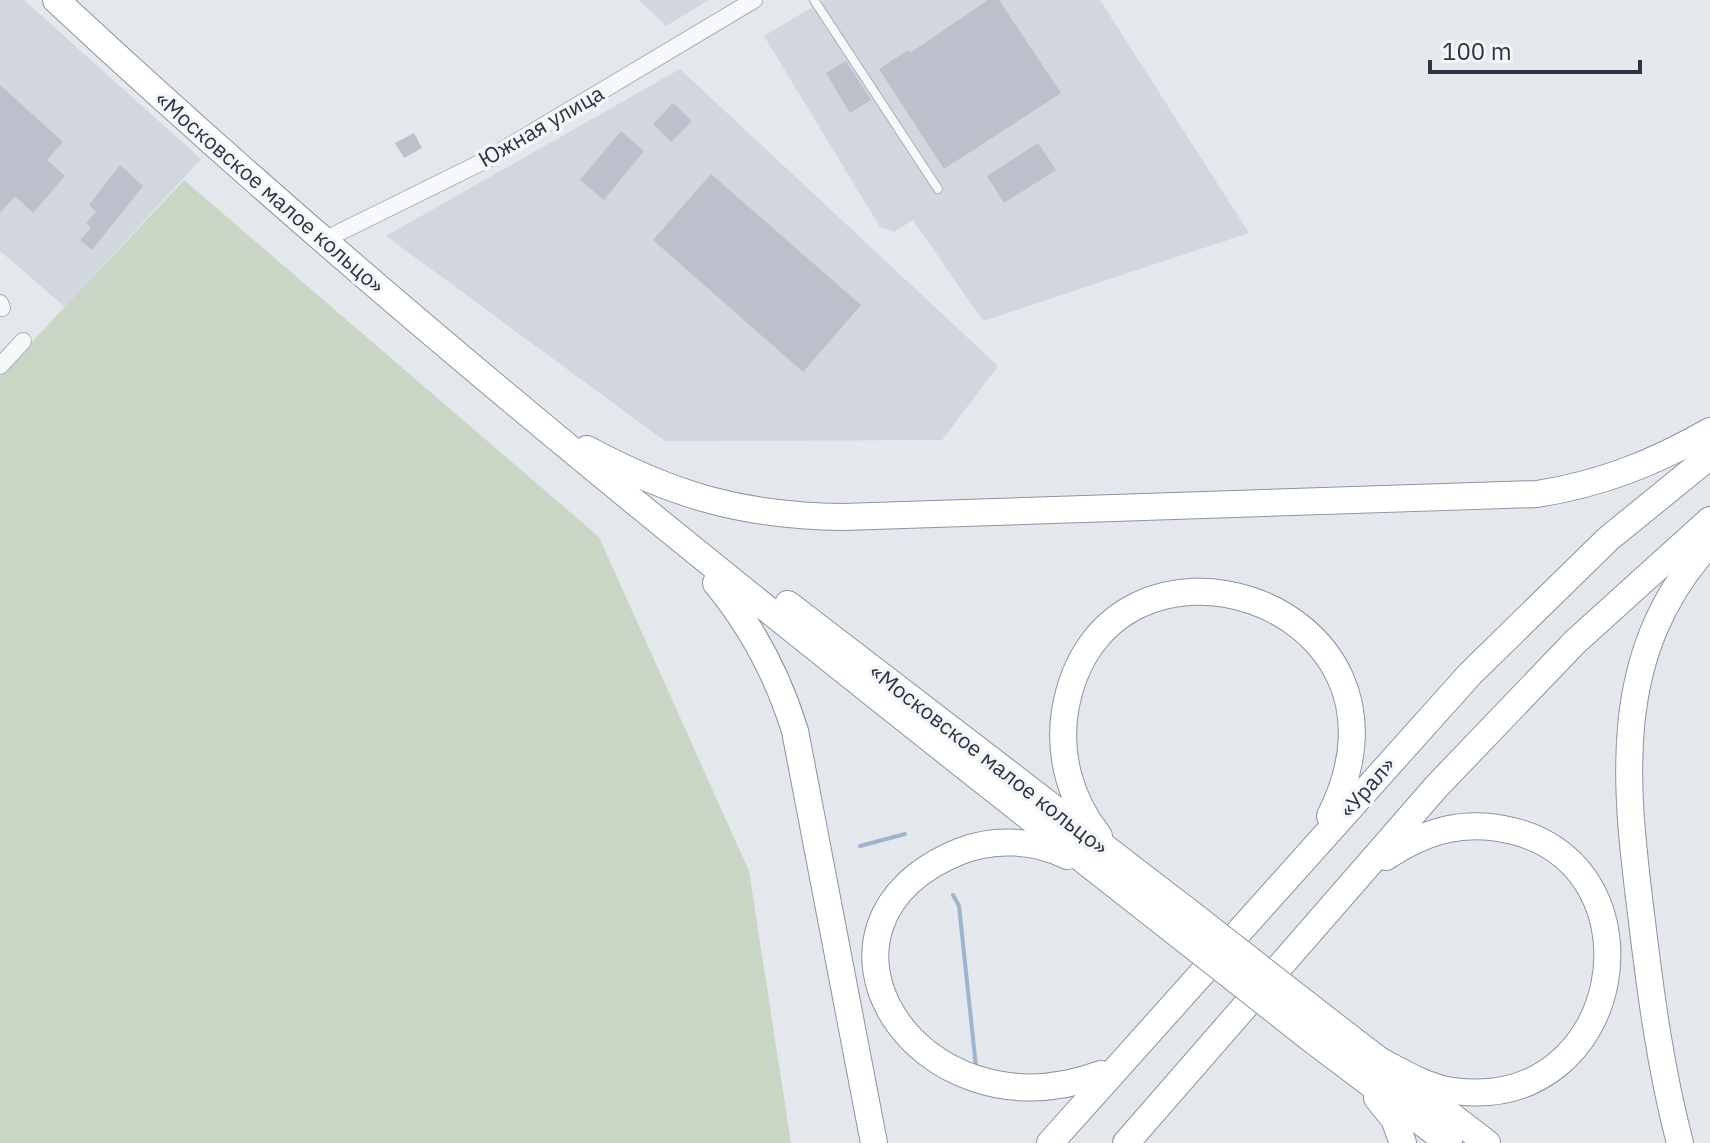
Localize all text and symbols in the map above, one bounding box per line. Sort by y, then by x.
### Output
scale bar [1430,24,1640,74]
text: 100 m [1442,35,1512,67]
street label: Южная улица [473,78,609,173]
street label: «Московское малое кольцо» [149,84,391,299]
street label: «Московское малое кольцо» [864,656,1114,861]
street label: «Урал» [1332,750,1401,823]

